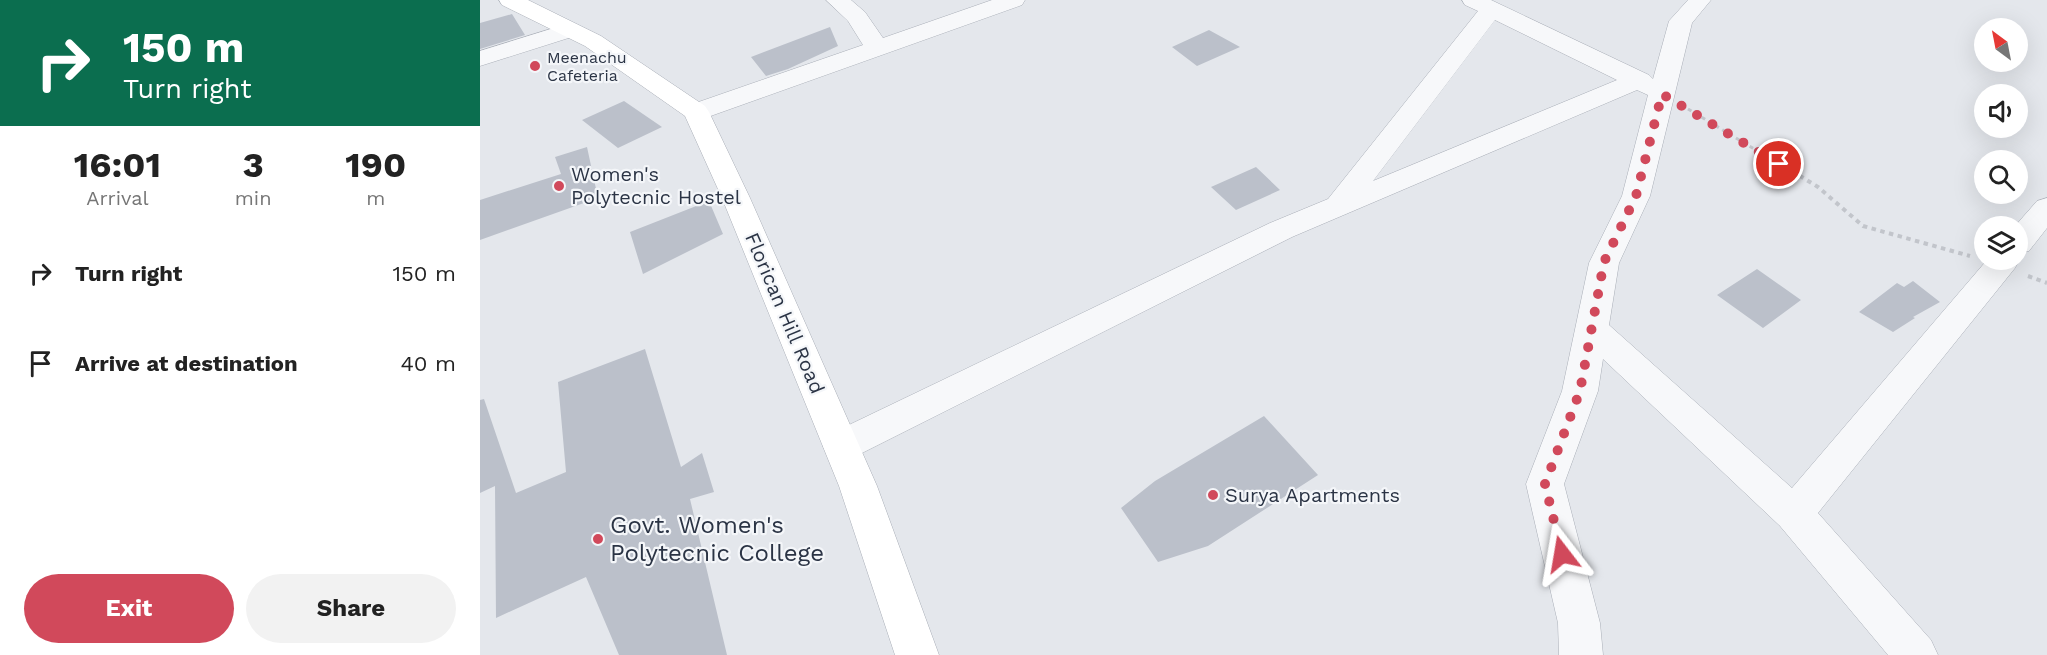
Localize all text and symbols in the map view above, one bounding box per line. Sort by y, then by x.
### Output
north arrow [1974,18,2028,72]
map controls [1974,18,2028,270]
text: 150 m [123,23,244,72]
icon: right [24,24,102,102]
place label: Meenachu Cafeteria [547,48,627,85]
marker: Meenachu Cafeteria [528,59,542,73]
text: Turn right [123,73,252,105]
button: sound [1974,84,2028,138]
pin [1753,138,1804,189]
text: 16:01 [74,144,161,186]
text: 3 [243,144,264,186]
text: 190 [345,144,406,186]
icon: arrive [1762,147,1795,180]
button: search [1974,150,2028,204]
place label: Women's Polytecnic Hostel [571,162,741,209]
marker: Women's Polytecnic Hostel [552,179,566,193]
text: Arrival [86,186,149,210]
text: min [235,186,272,210]
text: m [366,186,385,210]
button: layers [1974,216,2028,270]
street label: Florican Hill Road [740,229,830,397]
icon: right [24,257,57,290]
text: Turn right [75,261,182,286]
text: 150 m [392,261,456,286]
icon: arrive [24,347,57,380]
text: Arrive at destination [75,351,298,376]
text: 40 m [400,351,456,376]
place label: Surya Apartments [1225,483,1400,507]
marker: Surya Apartments [1206,488,1220,502]
place label: Govt. Women's Polytecnic College [610,511,824,567]
position arrow [1530,522,1594,586]
marker: Govt. Women's Polytecnic College [591,532,605,546]
button: Exit [24,574,234,643]
button: Share [246,574,456,643]

